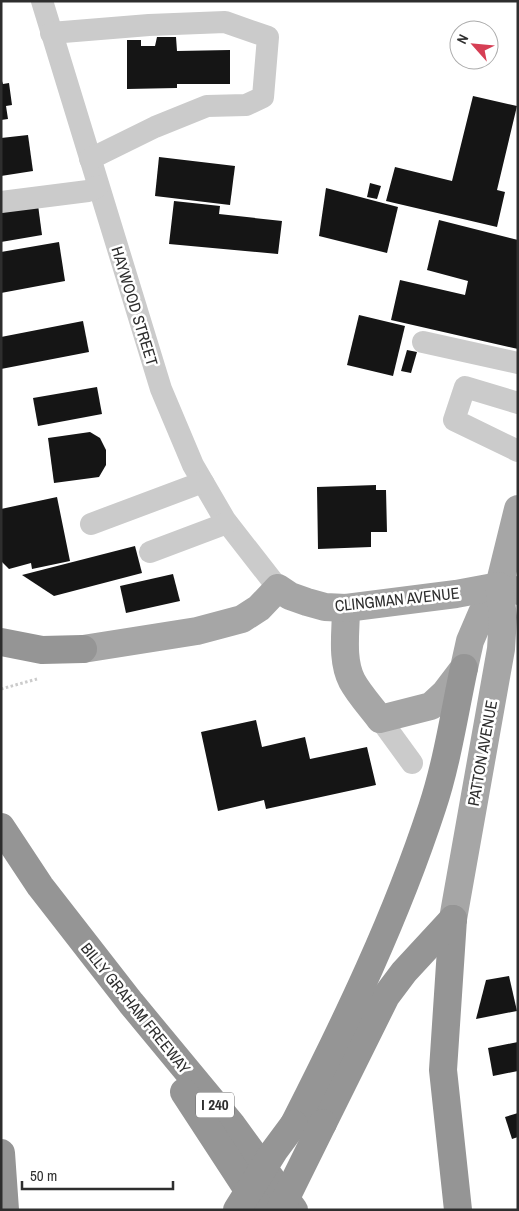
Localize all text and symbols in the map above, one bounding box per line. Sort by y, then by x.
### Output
north arrow [449,20,499,70]
text: N [453,31,472,47]
street label: HAYWOOD STREET [106,244,164,368]
street label: CLINGMAN AVENUE [334,582,460,616]
street label: PATTON AVENUE [462,698,502,808]
street label: BILLY GRAHAM FREEWAY [76,938,196,1078]
road number: I 240 [196,1092,234,1118]
scale bar [22,1158,174,1190]
text: 50 m [30,1165,57,1186]

